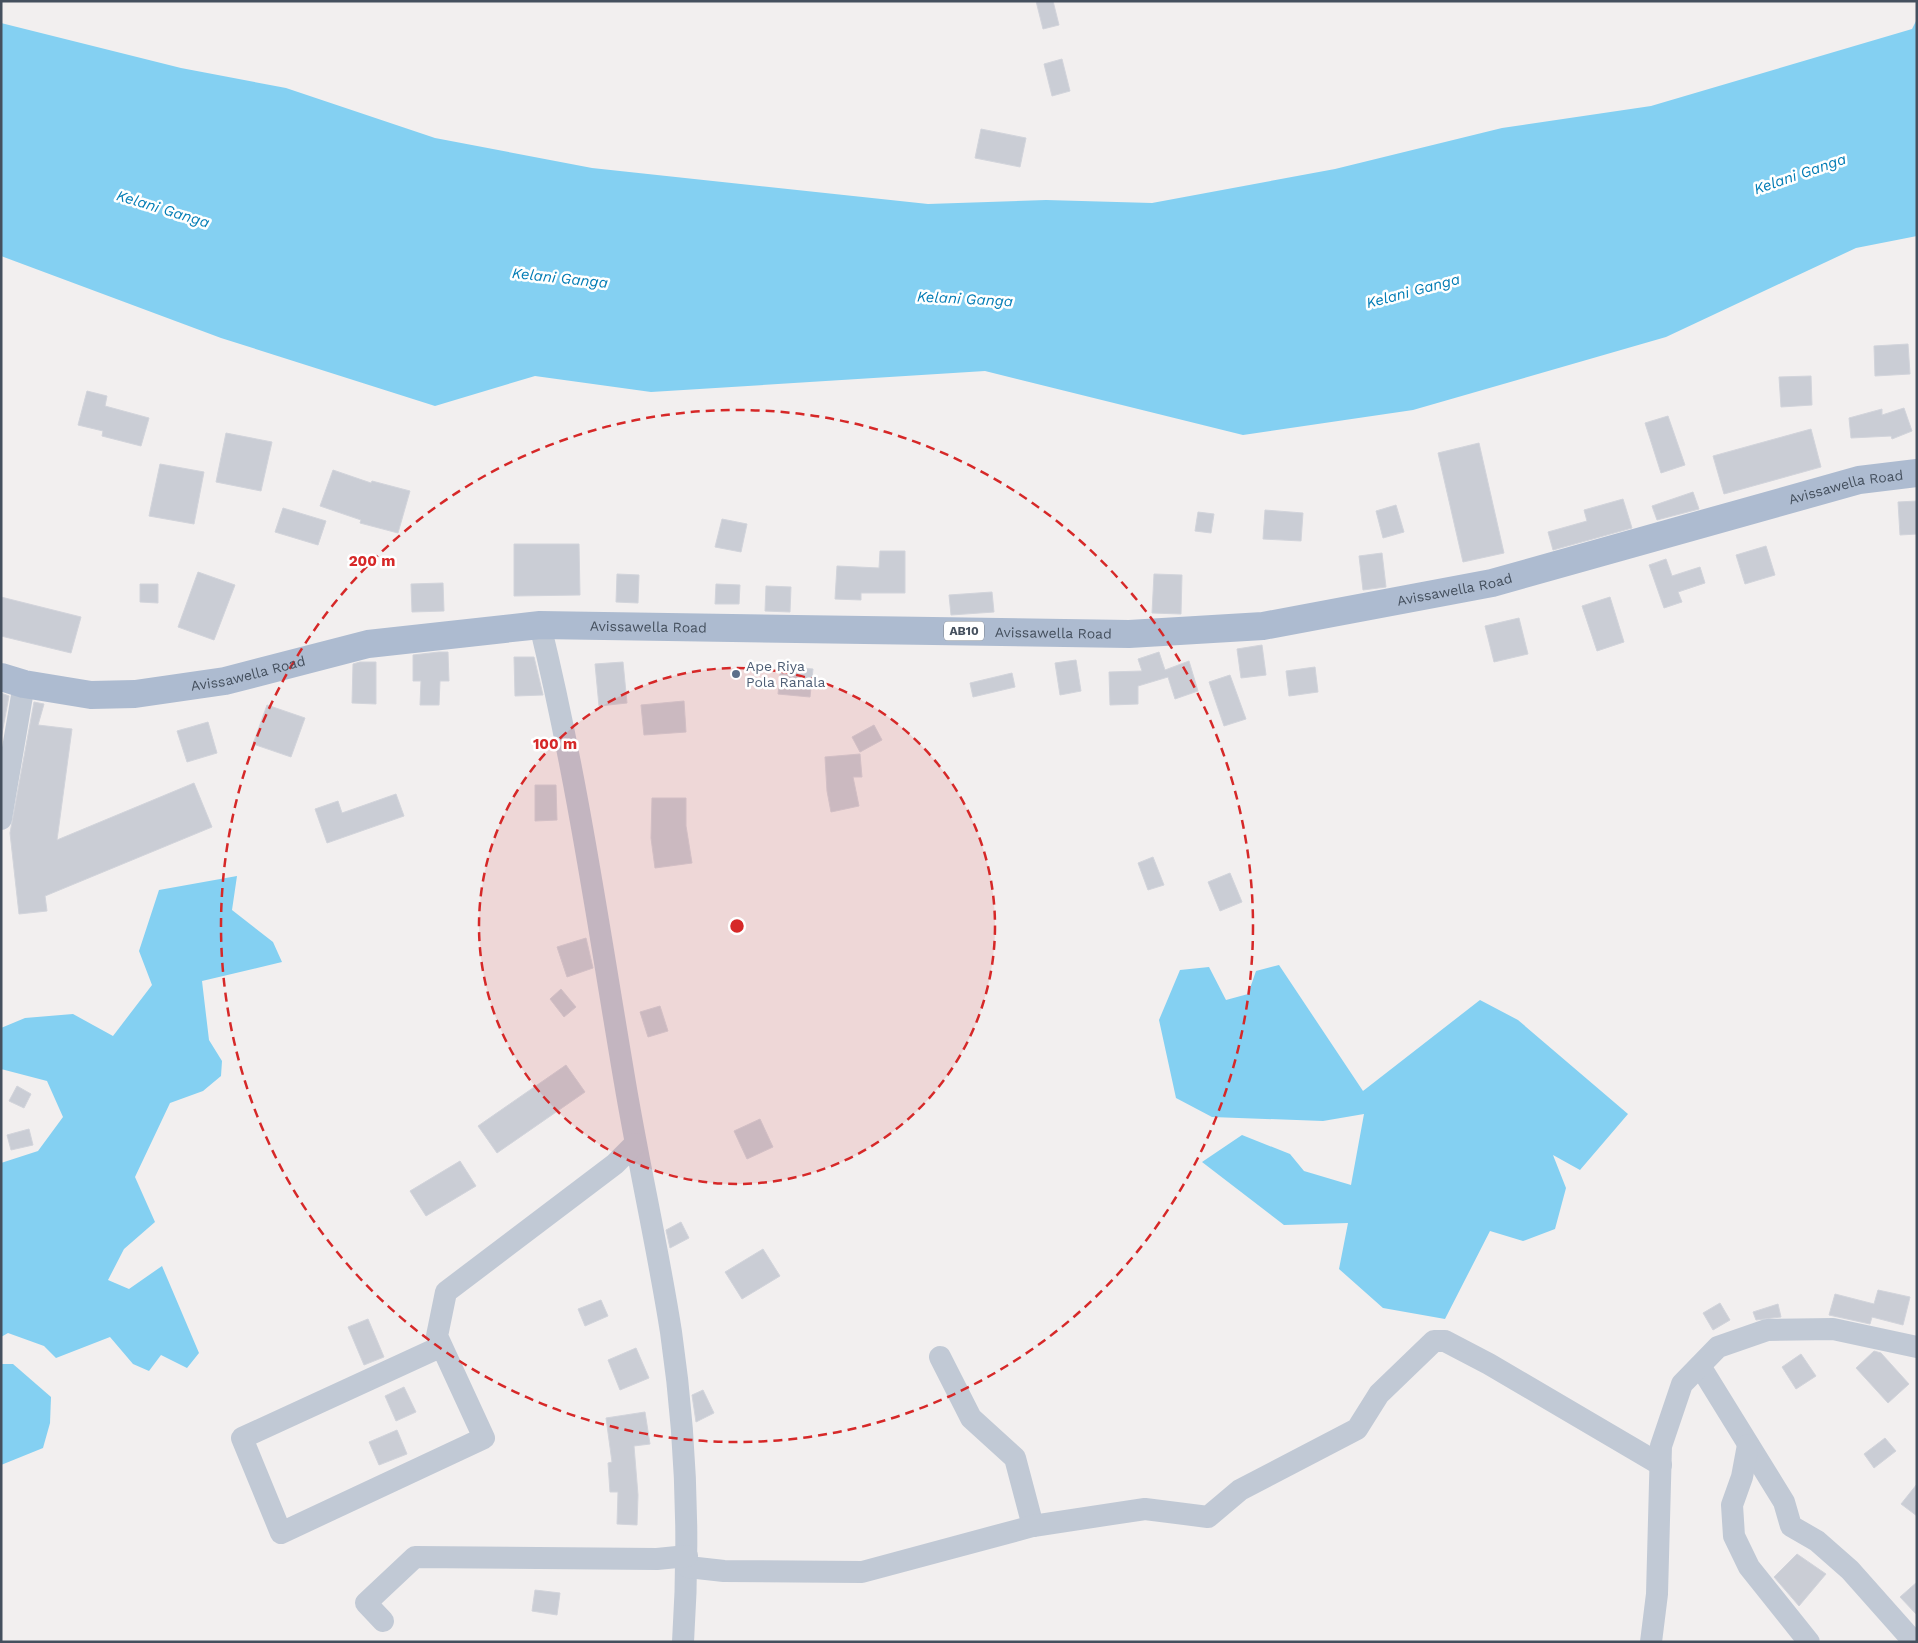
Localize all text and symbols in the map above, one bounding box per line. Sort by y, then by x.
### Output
water label: Kelani Ganga [1752,150,1848,198]
water label: Kelani Ganga [114,186,212,232]
water label: Kelani Ganga [511,264,609,292]
water label: Kelani Ganga [1364,270,1462,312]
water label: Kelani Ganga [916,287,1014,311]
street label: Avissawella Road [1787,467,1904,507]
text: 200 m [349,552,395,570]
street label: Avissawella Road [1396,570,1514,609]
street label: Avissawella Road [590,618,707,636]
road number: AB10 [944,622,984,640]
street label: Avissawella Road [995,624,1112,642]
street label: Avissawella Road [190,653,307,694]
place label: Ape Riya Pola Ranala [746,658,826,690]
marker: Ape Riya Pola Ranala [730,668,742,680]
text: 100 m [533,735,577,753]
centre of rings [728,917,746,935]

